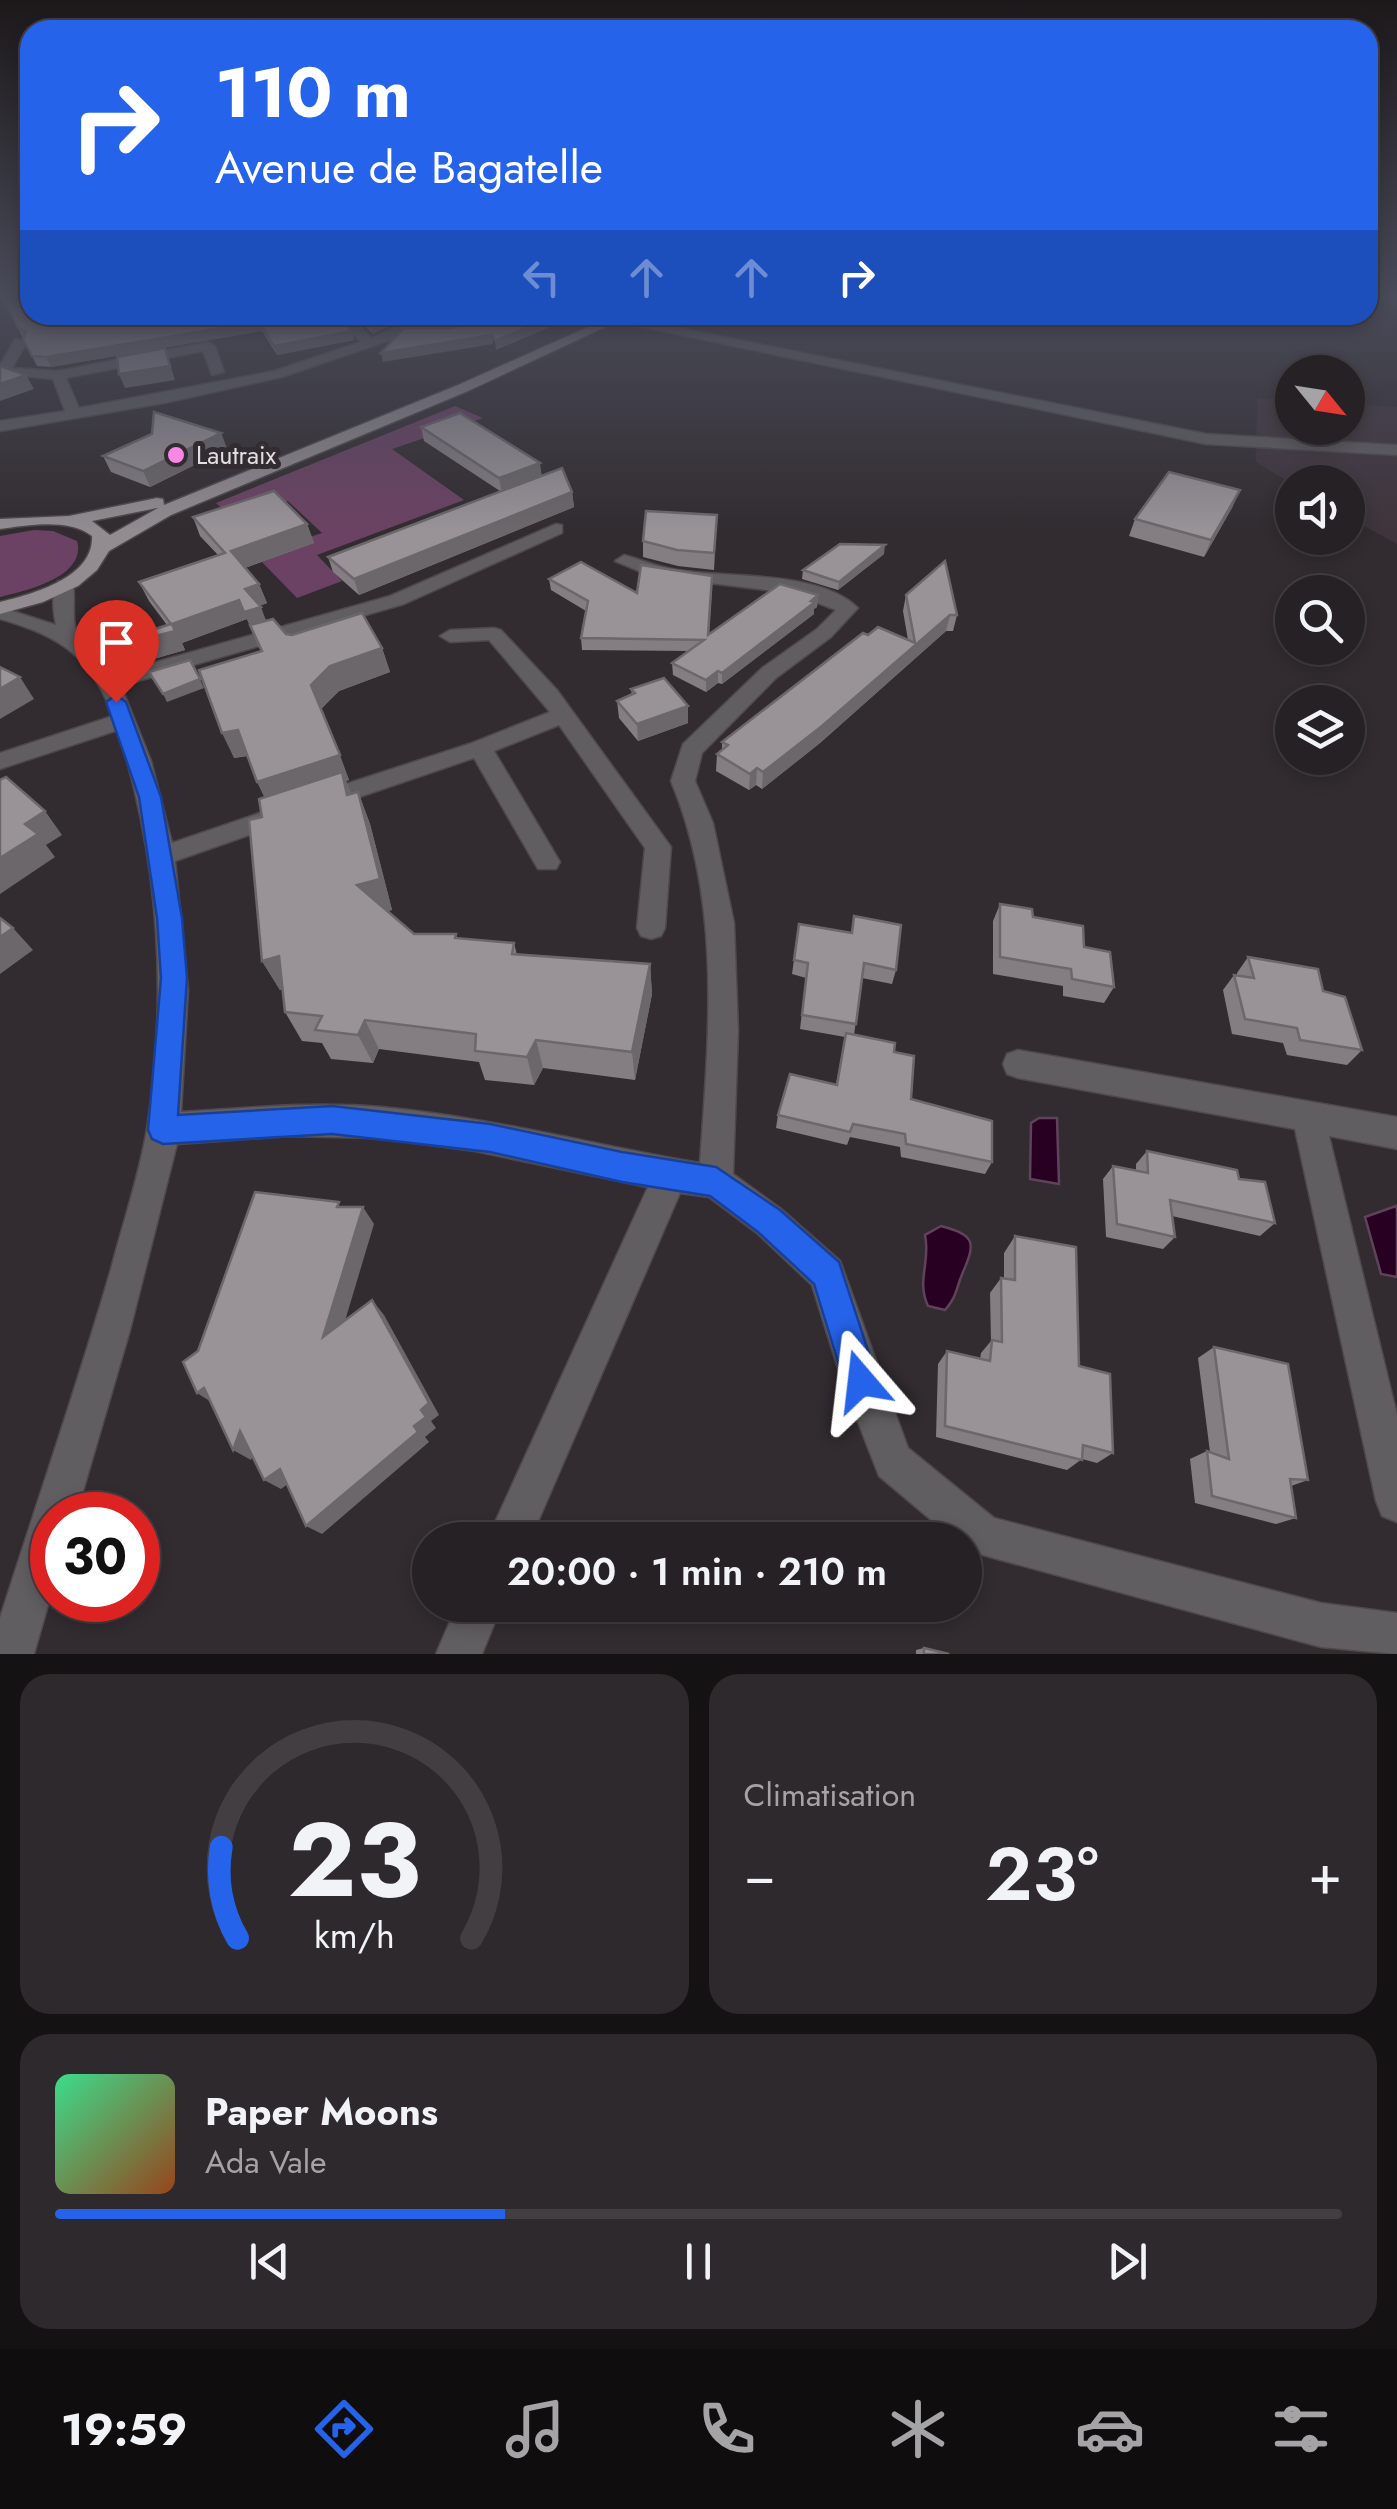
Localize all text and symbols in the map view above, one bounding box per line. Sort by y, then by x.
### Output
text: 110 m [215,42,411,143]
icon: right [50,60,180,190]
text: Avenue de Bagatelle [215,135,603,200]
icon: left [514,250,569,305]
icon: ahead [619,250,674,305]
icon: ahead [724,250,779,305]
icon: right [829,250,884,305]
north arrow [1275,355,1365,445]
map controls [1275,355,1365,775]
place label: Lautraix [196,437,277,473]
marker: Lautraix [165,444,187,466]
button: sound [1275,465,1365,555]
button: search [1275,575,1365,665]
pin [74,600,159,703]
icon: arrive [89,615,144,670]
button: layers [1275,685,1365,775]
position arrow [809,1329,913,1433]
speed limit sign: 30 [30,1492,160,1622]
text: 20:00 · 1 min · 210 m [507,1544,887,1599]
text: Climatisation [744,1772,916,1818]
text: 23 [288,1785,421,1935]
text: 23° [985,1820,1099,1928]
text: − [744,1835,776,1915]
text: + [1308,1835,1342,1915]
text: km/h [314,1910,395,1961]
text: Paper Moons [205,2084,438,2139]
text: Ada Vale [205,2139,327,2185]
icon: previous [242,2234,297,2289]
icon: pause [671,2234,726,2289]
icon: next [1100,2234,1155,2289]
icon: directions [309,2394,379,2464]
icon: music [500,2394,570,2464]
icon: phone [692,2394,762,2464]
icon: climate [883,2394,953,2464]
icon: car [1075,2394,1145,2464]
icon: filters [1266,2394,1336,2464]
text: 19:59 [61,2397,187,2462]

